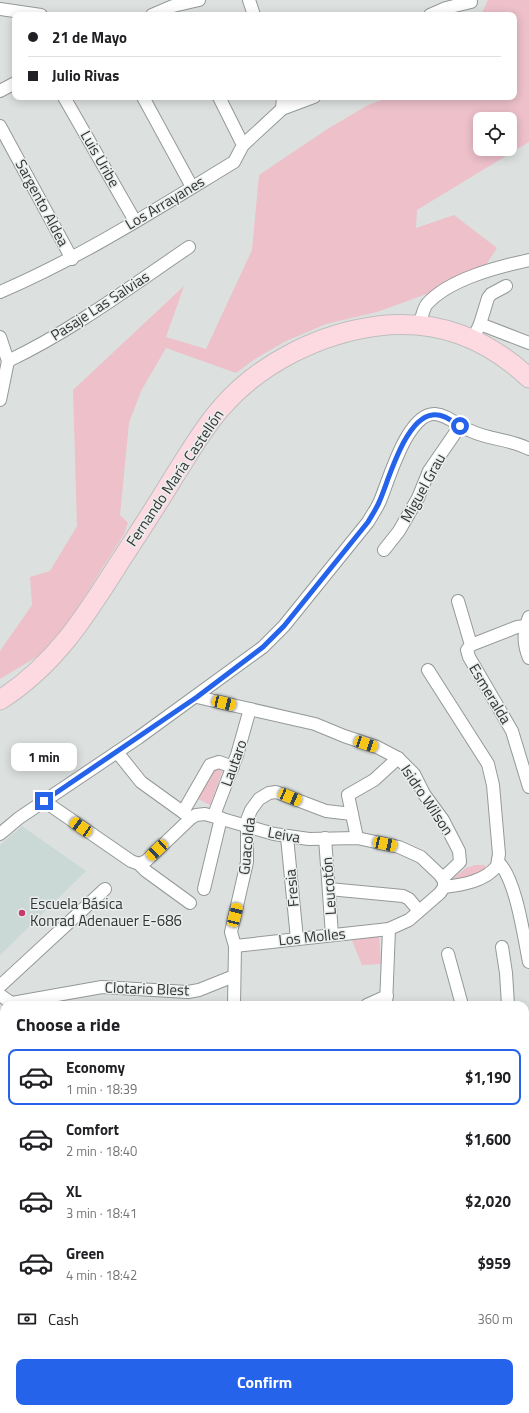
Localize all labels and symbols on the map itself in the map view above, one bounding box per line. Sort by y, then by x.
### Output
street label: Luis Uribe [75,126,126,191]
street label: Sargento Aldea [10,155,75,251]
street label: Los Arrayanes [121,170,209,235]
street label: Pasaje Las Salvias [46,265,154,346]
street label: Fernando María Castellón [120,405,229,551]
route start [451,417,469,435]
street label: Miguel Grau [394,449,451,526]
street label: Esmeralda [463,659,518,729]
car [211,694,237,712]
car [353,735,379,753]
street label: Lautaro [214,736,253,790]
callout: 1 min [11,743,77,771]
street label: Isidro Wilson [395,760,460,840]
car [277,787,303,807]
route end [35,792,53,810]
car [68,815,94,839]
street label: Guacolda [232,815,261,876]
street label: Leiva [266,820,303,849]
car [372,836,398,852]
car [144,837,170,863]
street label: Leucotón [315,856,342,916]
street label: Fresia [278,868,305,908]
place label: Escuela Básica Konrad Adenauer E-686 [30,892,182,932]
car [226,902,244,928]
marker: Escuela Básica Konrad Adenauer E-686 [17,908,27,918]
street label: Los Molles [277,922,347,951]
street label: Clotario Blest [104,976,190,1001]

